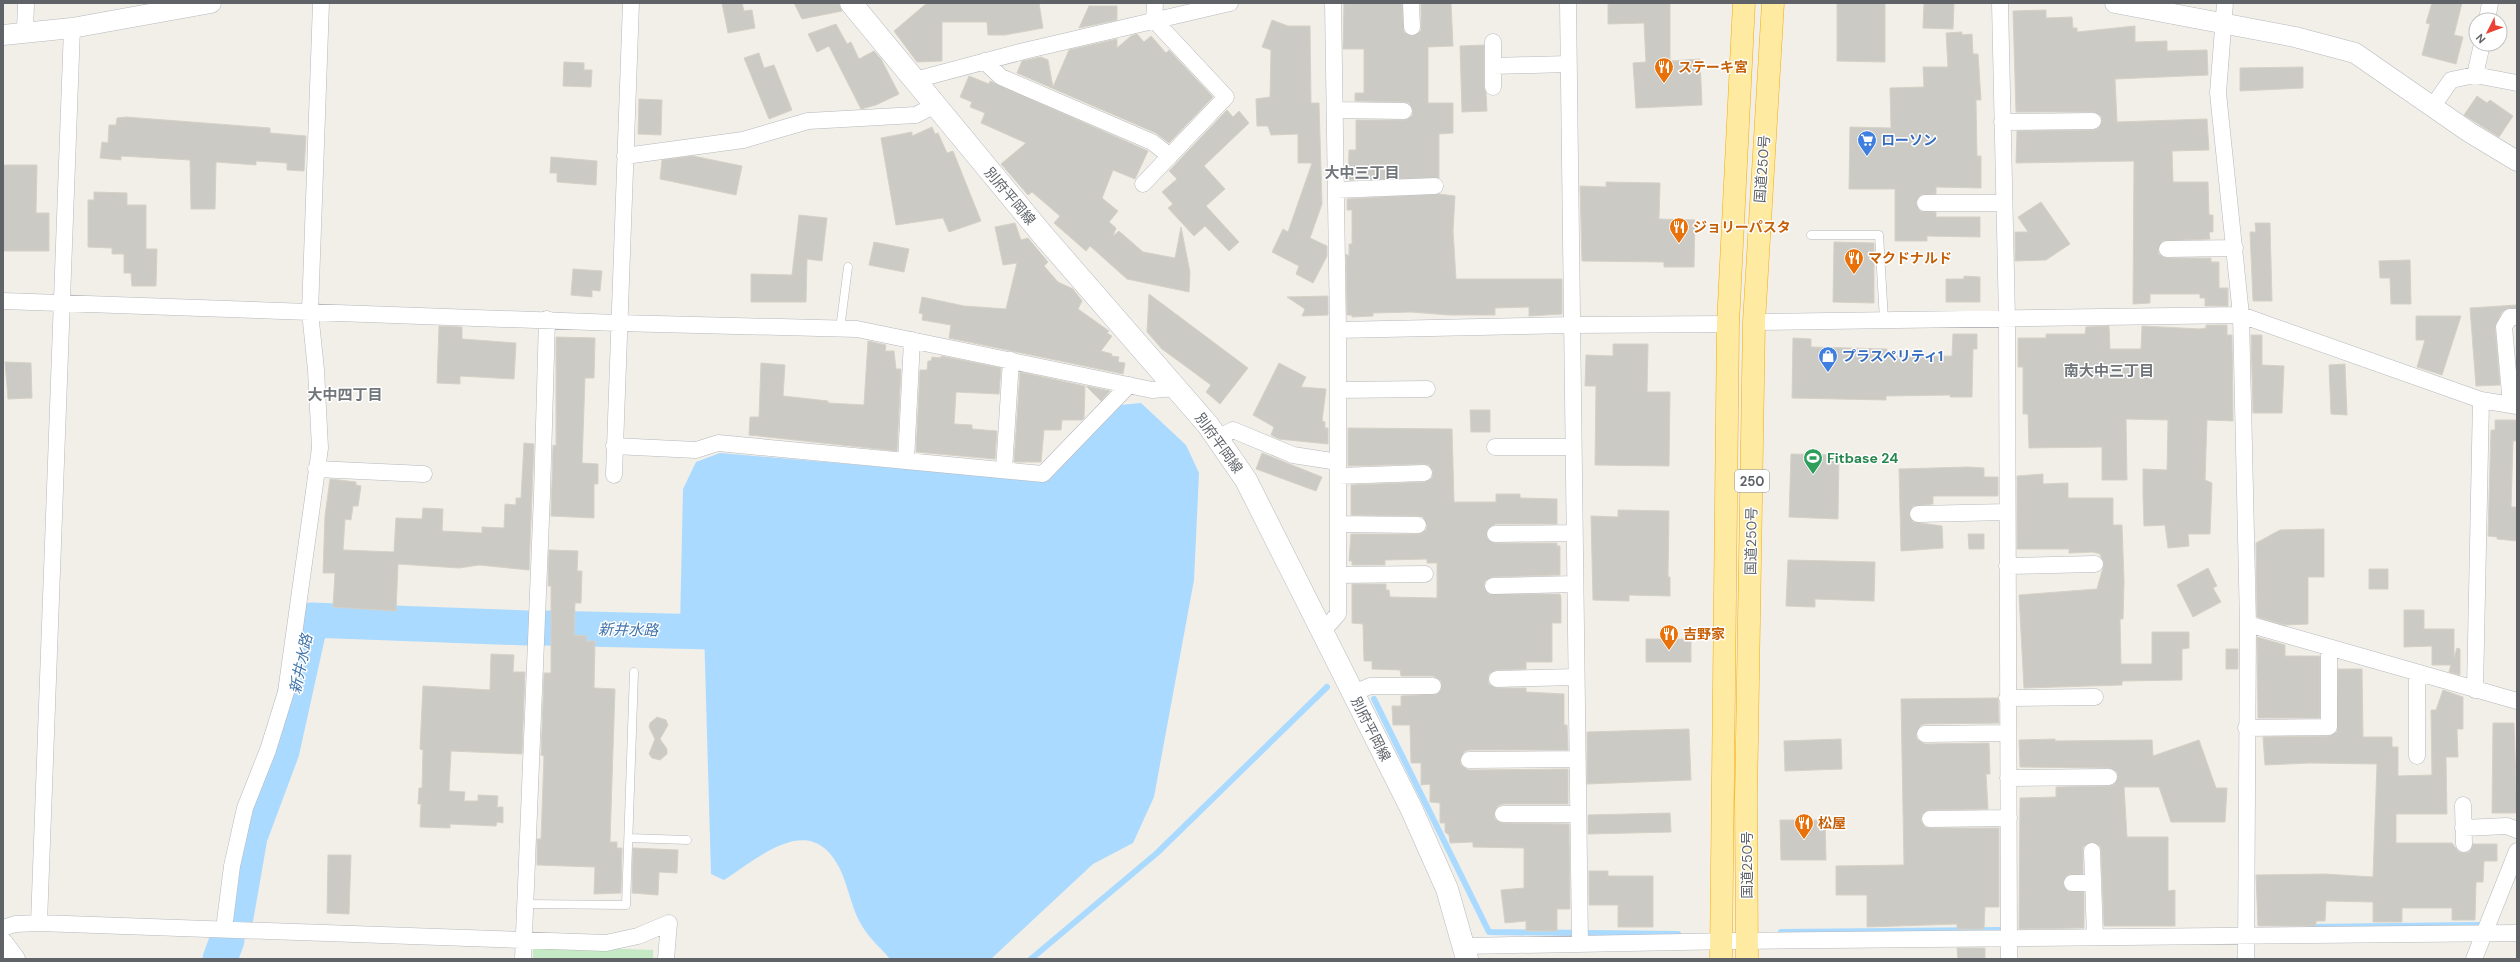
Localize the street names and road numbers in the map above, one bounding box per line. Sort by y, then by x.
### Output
street label: 国道250号 [1751,134,1773,204]
street label: 別府平岡線 [981,163,1039,229]
street label: 別府平岡線 [1191,409,1247,477]
road number: 250 [1735,470,1769,492]
street label: 国道250号 [1741,507,1761,575]
street label: 別府平岡線 [1347,694,1395,764]
street label: 国道250号 [1738,831,1756,899]

